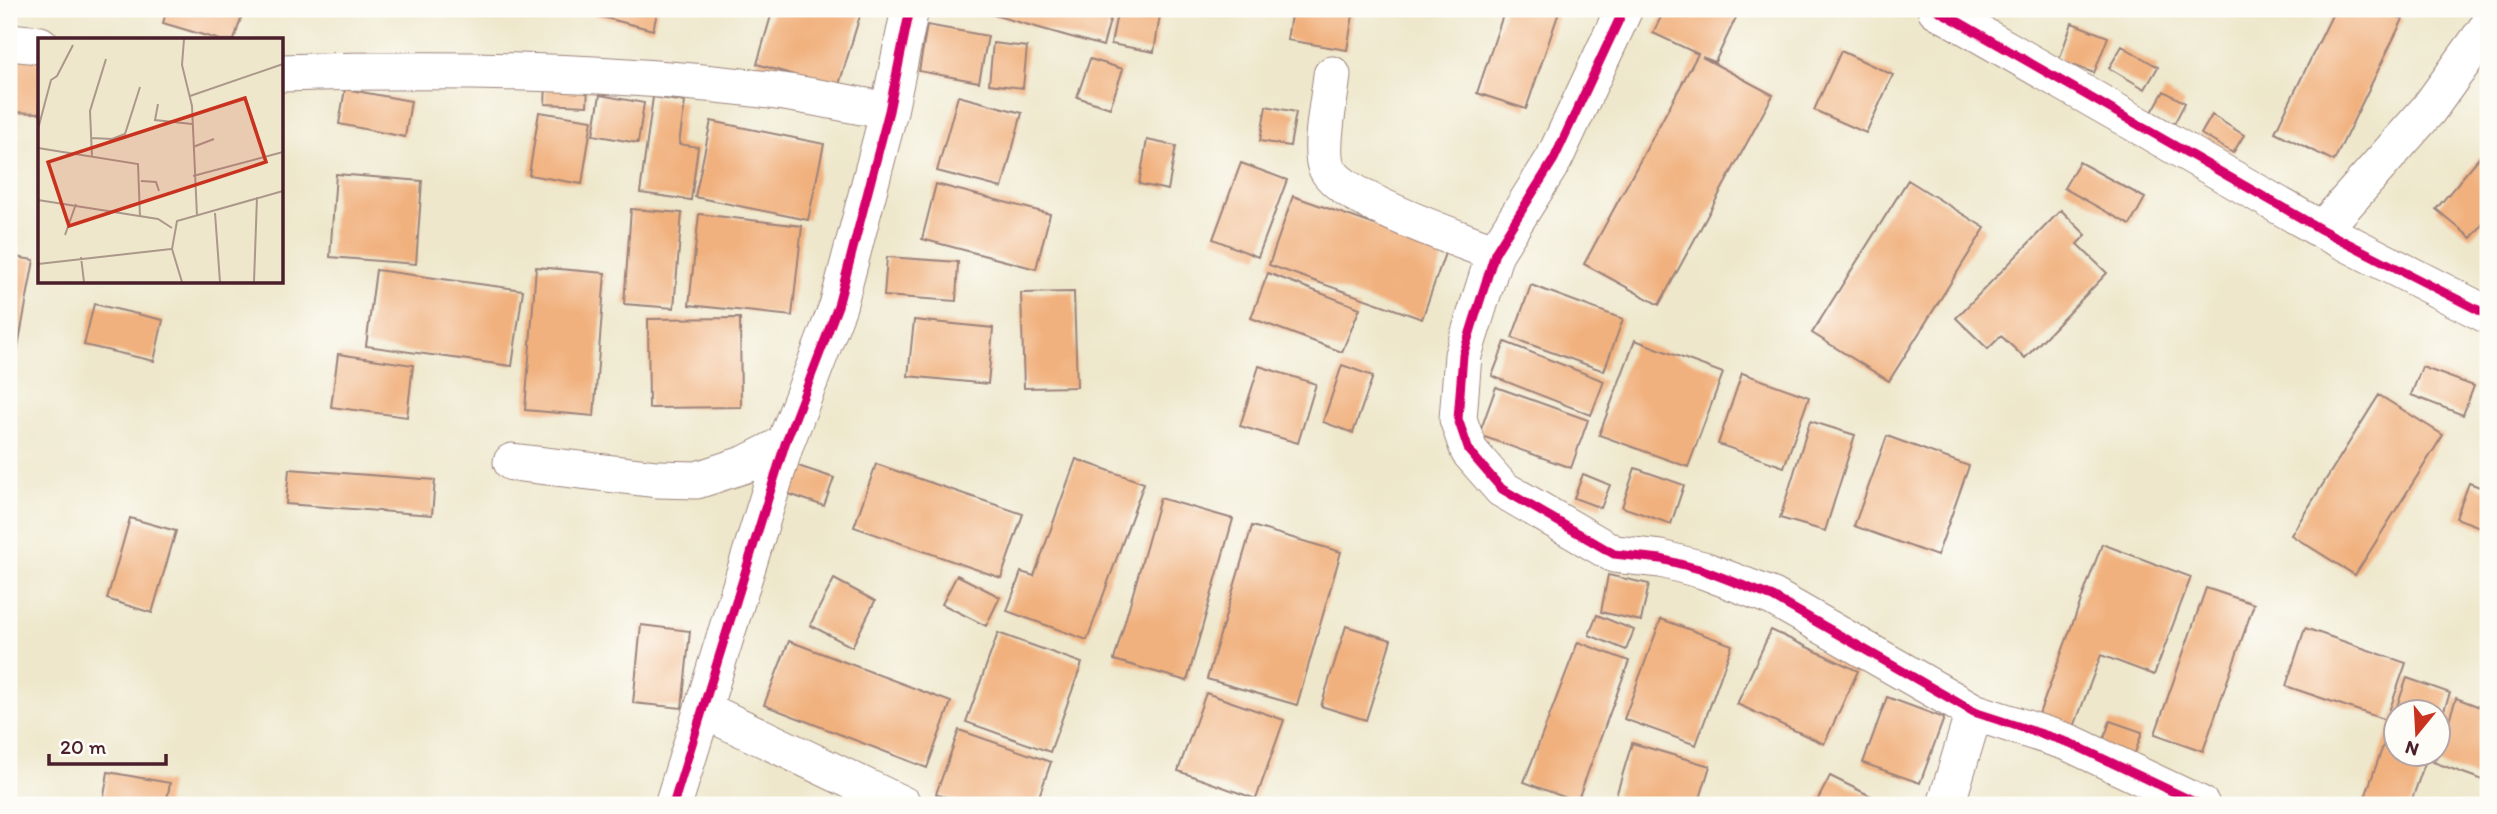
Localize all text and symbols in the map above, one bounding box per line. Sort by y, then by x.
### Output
inset map [38,38,284,284]
north arrow [2382,698,2452,768]
scale bar [49,723,166,767]
text: 20 m [60,734,107,759]
text: N [2402,736,2422,762]

